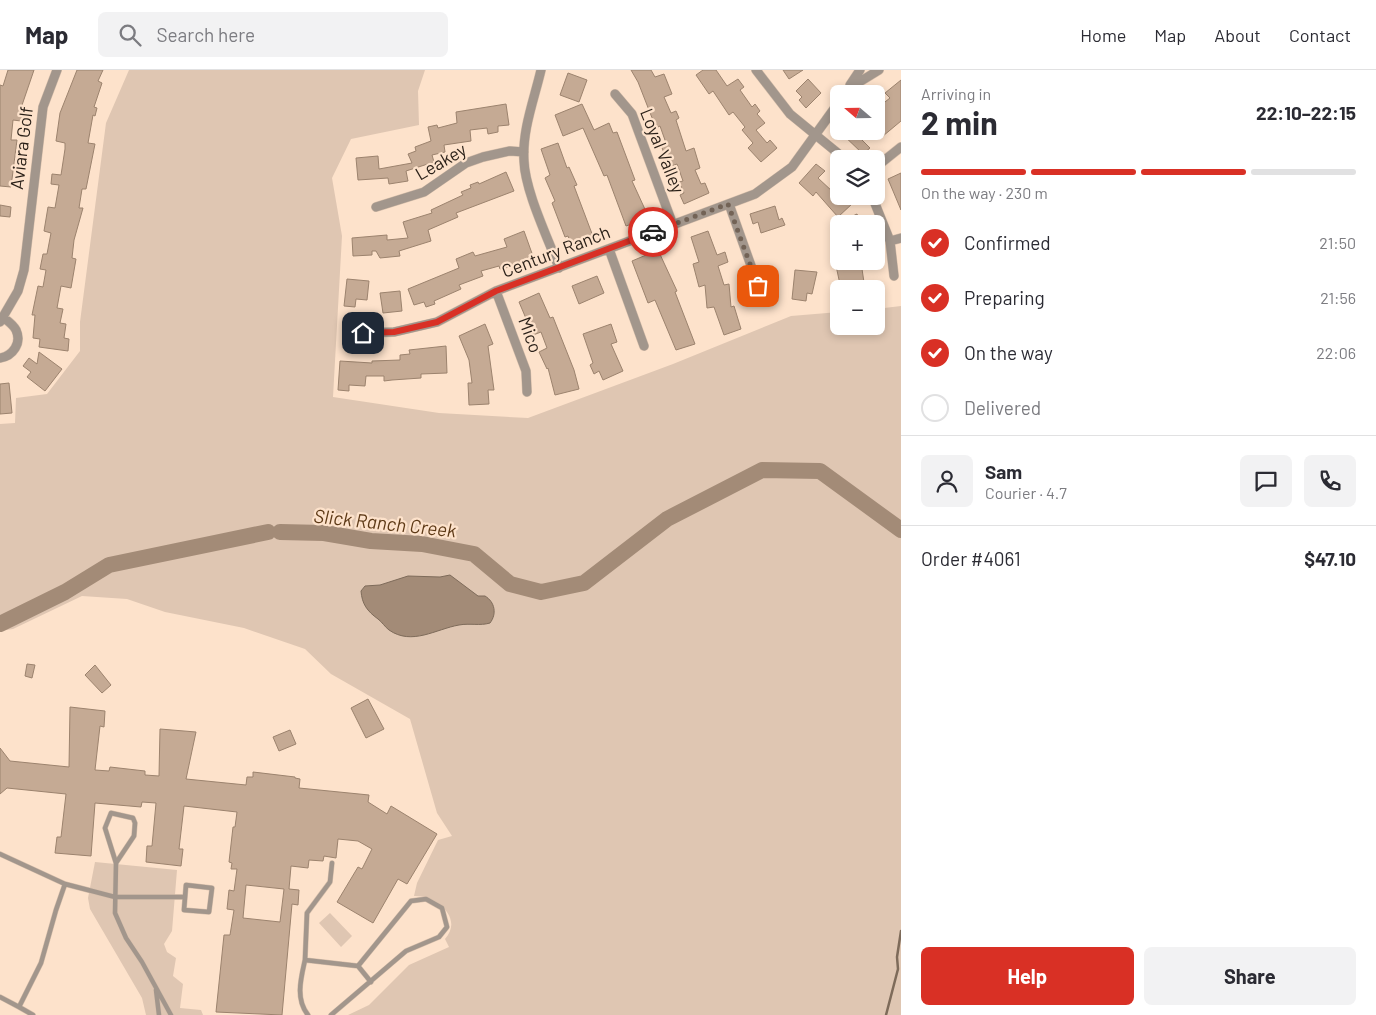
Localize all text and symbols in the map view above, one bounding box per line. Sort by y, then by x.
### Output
search box [98,12,448,57]
text: Map [25,20,68,49]
icon: search [116,21,144,49]
text: Search here [156,23,255,46]
text: Home [1080,24,1126,46]
text: Map [1154,24,1186,46]
text: About [1214,24,1261,46]
text: Contact [1289,24,1351,46]
text: Arriving in [921,84,991,103]
north arrow [830,85,885,140]
map controls [830,85,885,335]
text: 22:10–22:15 [1256,101,1356,124]
text: 2 min [921,103,998,141]
street label: Aviara Golf [5,105,37,191]
street label: Loyal Valley [636,105,690,196]
street label: Leakey [411,138,470,184]
button: layers [830,150,885,205]
text: On the way · 230 m [921,183,1048,202]
courier [628,207,678,257]
button: + [830,215,885,270]
icon: car [639,218,667,246]
street label: Century Ranch [498,220,613,282]
icon: check [921,229,949,257]
text: Confirmed [964,231,1051,254]
text: 21:50 [1319,233,1356,252]
pin [737,265,779,307]
icon: bag [744,272,772,300]
button: − [830,280,885,335]
icon: check [921,284,949,312]
text: Preparing [964,286,1045,309]
text: 21:56 [1320,288,1356,307]
pin [342,312,384,354]
street label: Mico [514,314,548,356]
icon: home [349,319,377,347]
icon: check [921,339,949,367]
text: On the way [964,341,1053,364]
text: 22:06 [1316,343,1356,362]
text: Delivered [964,396,1041,419]
button: person [921,455,973,507]
button: chat [1240,455,1292,507]
button: phone [1304,455,1356,507]
text: Sam [985,460,1022,483]
text: Courier · 4.7 [985,483,1067,502]
water label: Slick Ranch Creek [313,504,458,542]
text: Order #4061 [921,547,1021,570]
text: $47.10 [1304,547,1356,570]
button: Help [921,947,1134,1005]
button: Share [1144,947,1356,1005]

